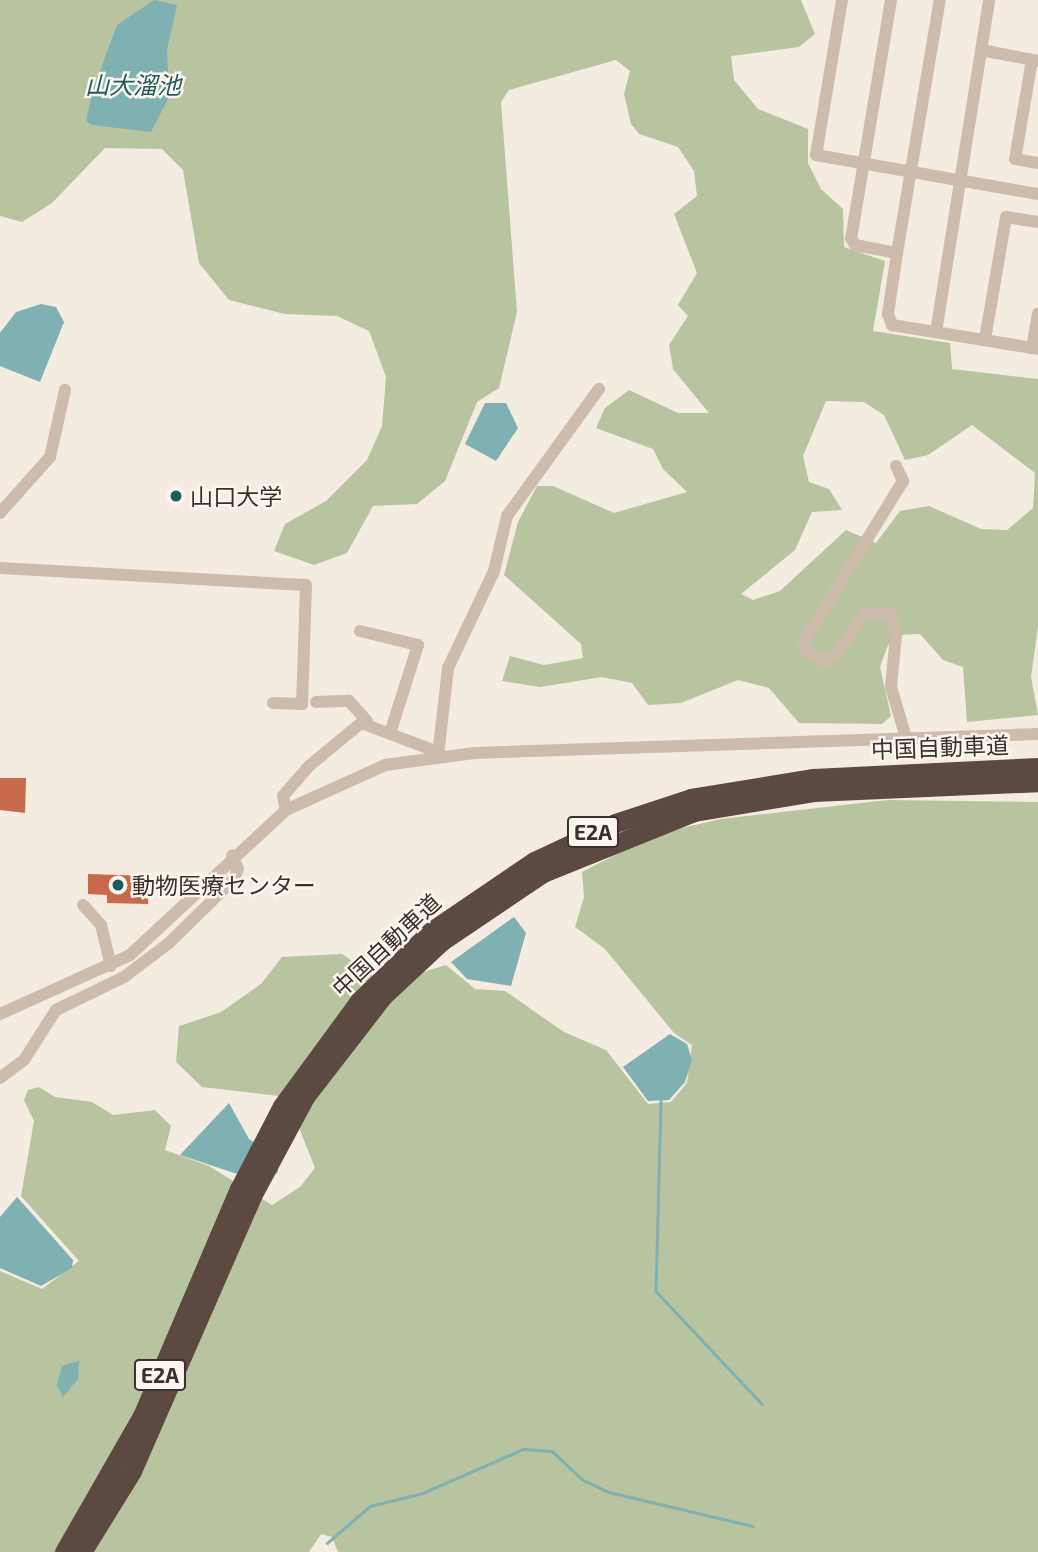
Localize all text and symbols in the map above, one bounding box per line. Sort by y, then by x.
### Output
water label: 山大溜池 [85,71,181,99]
place label: 山口大学 [190,482,282,510]
marker: 山口大学 [168,488,184,504]
street label: 中国自動車道 [871,731,1009,763]
road number: E2A [567,814,619,850]
place label: 動物医療センター [132,871,316,899]
marker: 動物医療センター [110,877,126,893]
street label: 中国自動車道 [326,888,446,1002]
road number: E2A [134,1358,186,1392]

